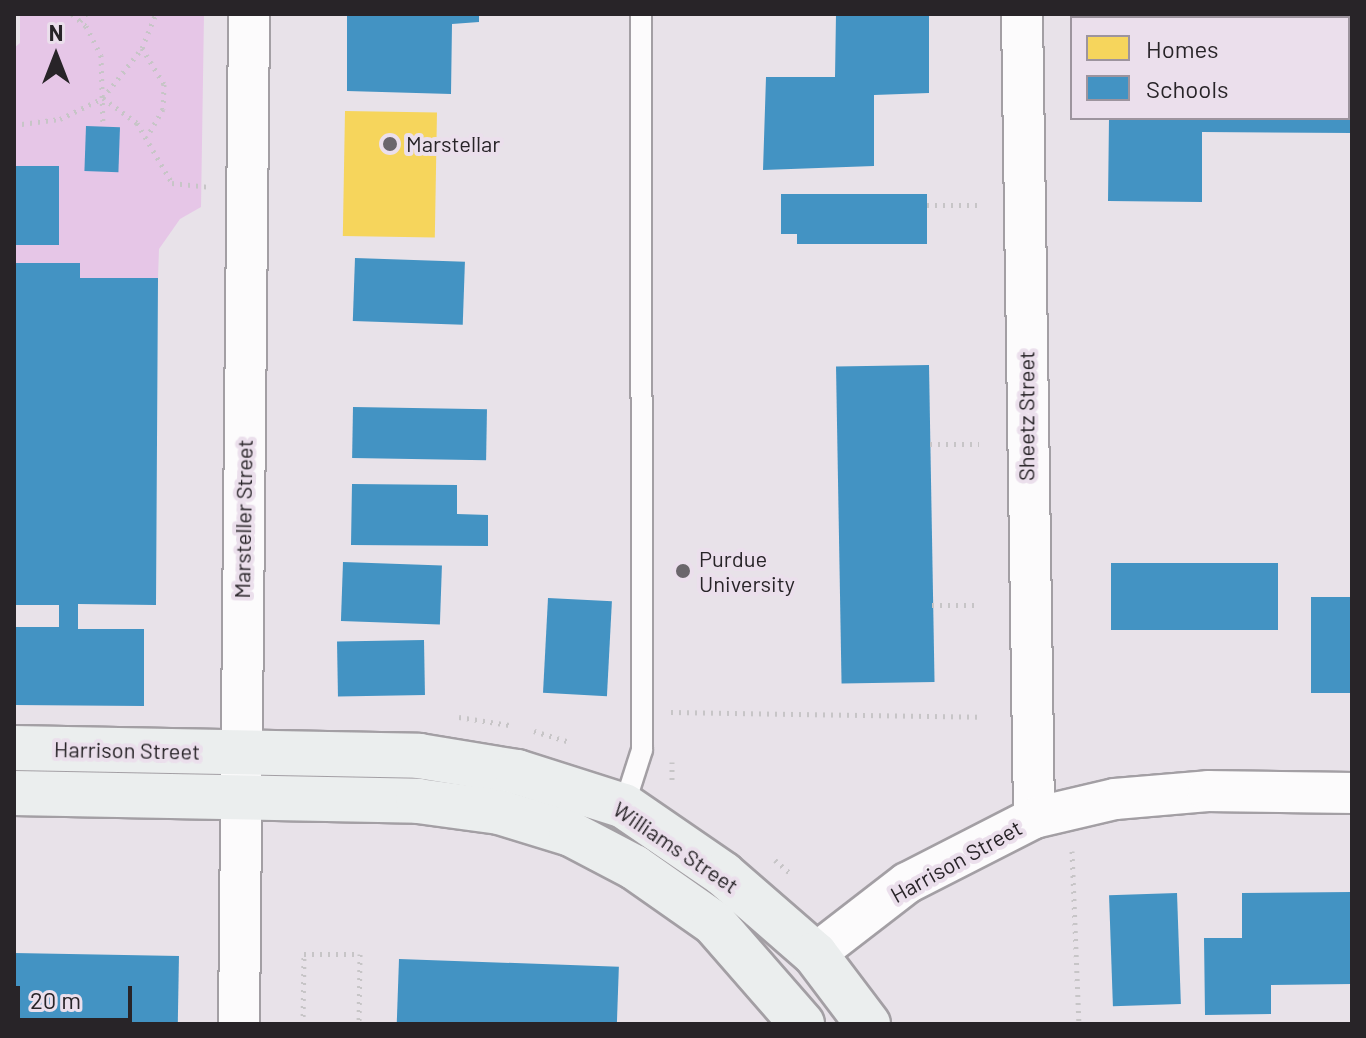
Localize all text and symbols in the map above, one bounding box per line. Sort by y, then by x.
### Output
north arrow [16,16,96,96]
legend [1070,16,1350,120]
text: N [49,19,63,45]
text: Homes [1146,34,1219,63]
text: Schools [1146,74,1229,103]
place label: Marstellar [406,131,500,157]
marker: Marstellar [381,135,399,153]
street label: Sheetz Street [1013,351,1039,481]
street label: Marsteller Street [228,439,258,599]
place label: Purdue University [699,545,795,596]
marker: Purdue University [674,562,692,580]
street label: Harrison Street [54,736,200,764]
street label: Williams Street [608,795,744,899]
street label: Harrison Street [886,814,1026,908]
scale bar [20,970,136,1020]
text: 20 m [30,985,81,1014]

